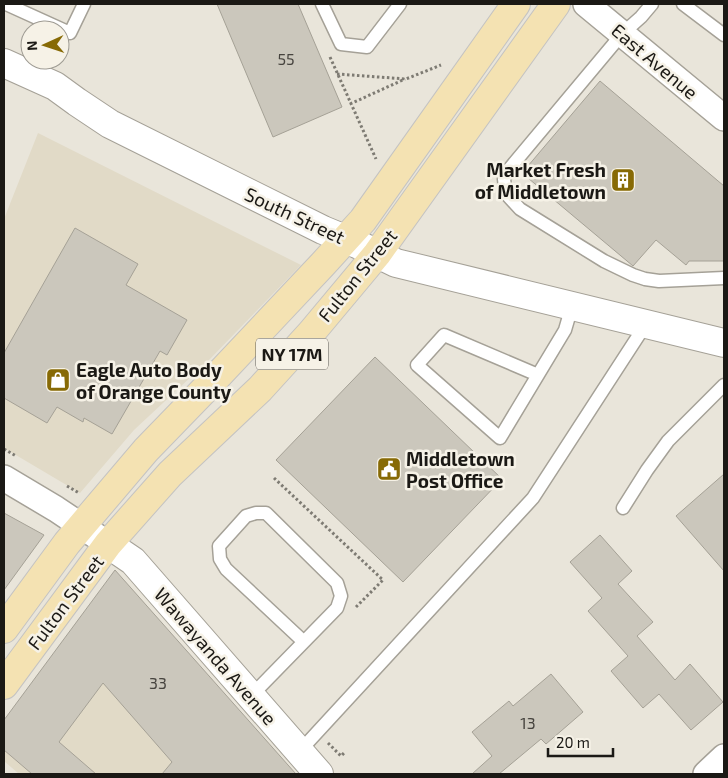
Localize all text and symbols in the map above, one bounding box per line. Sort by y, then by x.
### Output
street label: East Avenue [607,18,703,104]
north arrow [20,20,70,70]
text: N [23,40,40,51]
house number: 55 [277,49,295,68]
place label: Market Fresh of Middletown [475,158,606,203]
building icon: Market Fresh of Middletown [610,167,636,193]
street label: South Street [241,182,349,248]
street label: Fulton Street [313,224,401,326]
road number: NY 17M [256,338,328,369]
place label: Eagle Auto Body of Orange County [76,358,232,404]
shop icon: Eagle Auto Body of Orange County [45,367,71,393]
place label: Middletown Post Office [406,447,515,492]
public building icon: Middletown Post Office [376,456,402,482]
street label: Fulton Street [22,550,108,654]
street label: Wawayanda Avenue [150,583,282,729]
house number: 33 [149,673,167,692]
house number: 13 [520,713,536,732]
scale bar [548,726,613,758]
text: 20 m [556,733,590,751]

